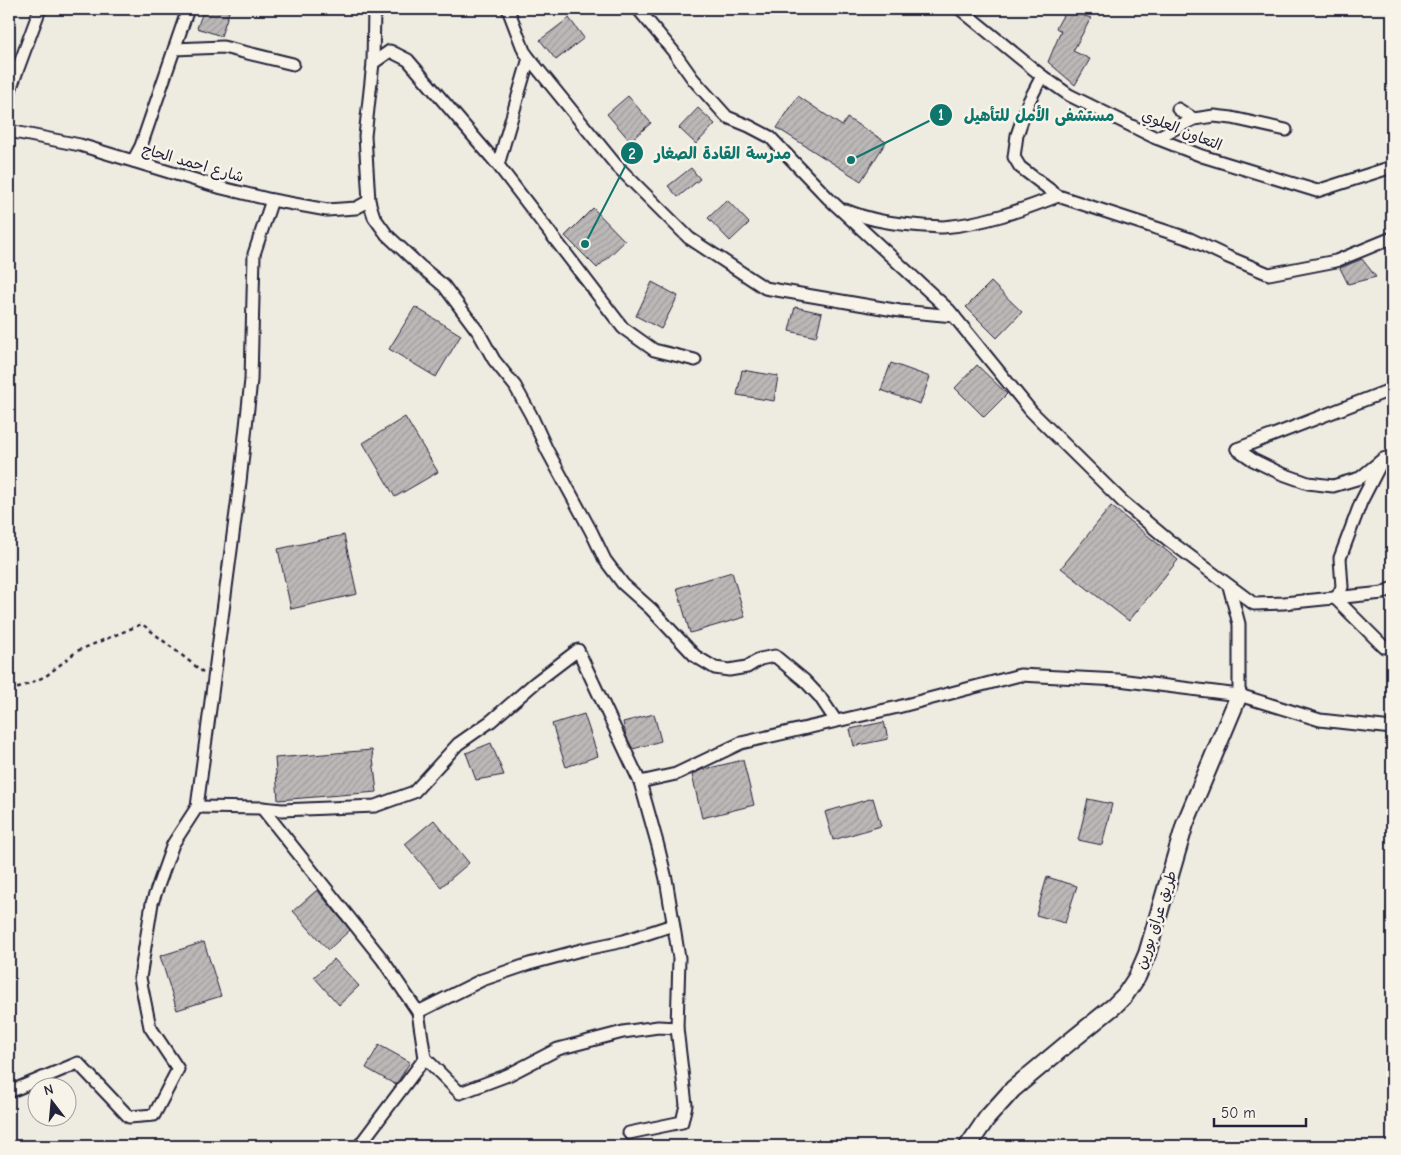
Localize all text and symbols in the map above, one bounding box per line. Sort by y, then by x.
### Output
callout: مستشفى الأمل للتأهيل [928,100,1124,131]
text: مستشفى الأمل للتأهيل [964,104,1114,126]
text: 1 [938,106,944,124]
street label: التعاون العلوي [1139,106,1225,156]
callout: مدرسة القادة الصغار [620,138,801,169]
street label: شارع احمد الحاج [140,140,246,187]
text: 2 [628,145,636,163]
text: مدرسة القادة الصغار [653,145,791,163]
street label: طريق عراق بورين [1132,868,1180,972]
north arrow [28,1078,78,1128]
text: N [42,1081,55,1099]
scale bar [1214,1095,1306,1127]
text: 50 m [1221,1104,1256,1122]

